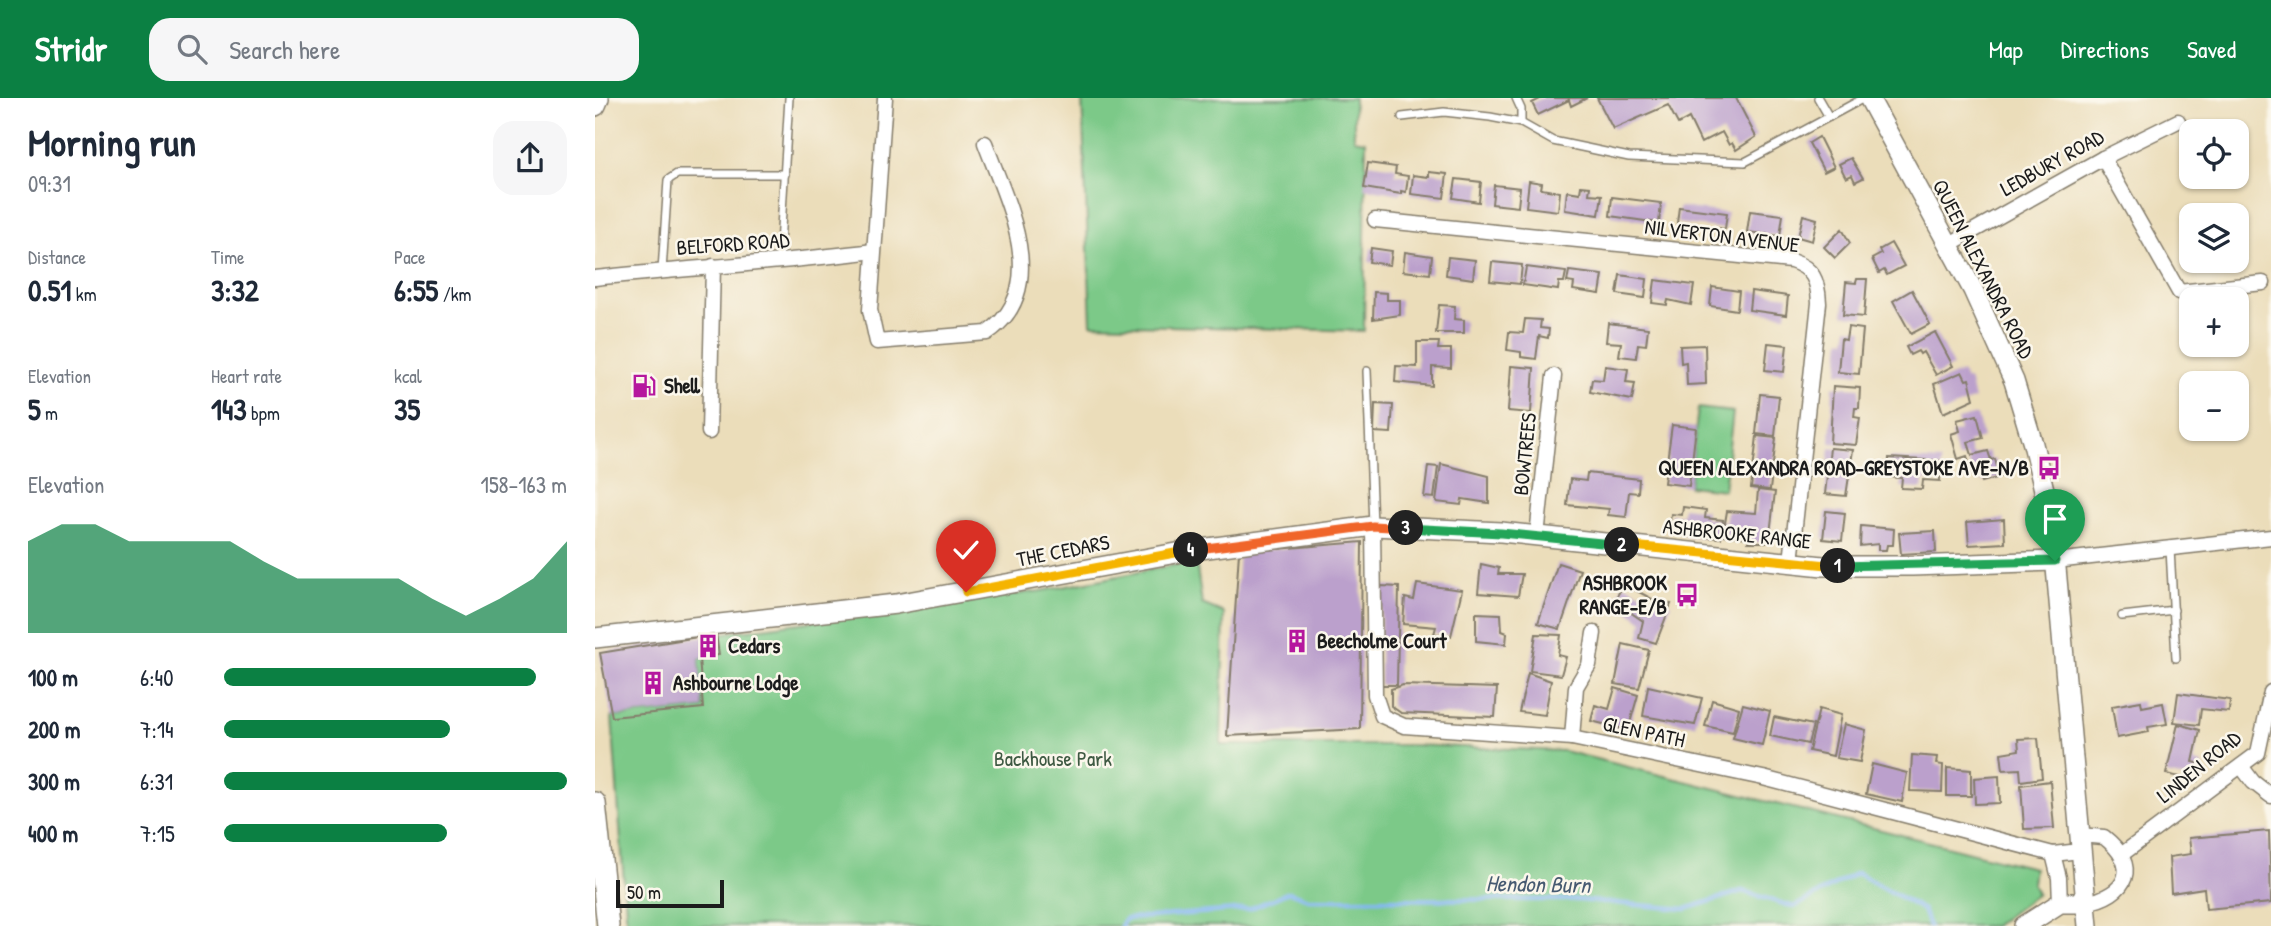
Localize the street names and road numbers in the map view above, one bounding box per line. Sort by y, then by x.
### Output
street label: LEDBURY ROAD [1995,122,2109,203]
street label: QUEEN ALEXANDRA ROAD [1926,174,2041,363]
street label: NILVERTON AVENUE [1643,212,1801,259]
street label: BELFORD ROAD [676,225,790,262]
street label: BOWTREES [1506,411,1543,497]
street label: ASHBROOKE RANGE [1662,511,1812,556]
street label: THE CEDARS [1014,527,1112,574]
street label: GLEN PATH [1600,709,1688,754]
street label: LINDEN ROAD [2150,724,2247,810]

